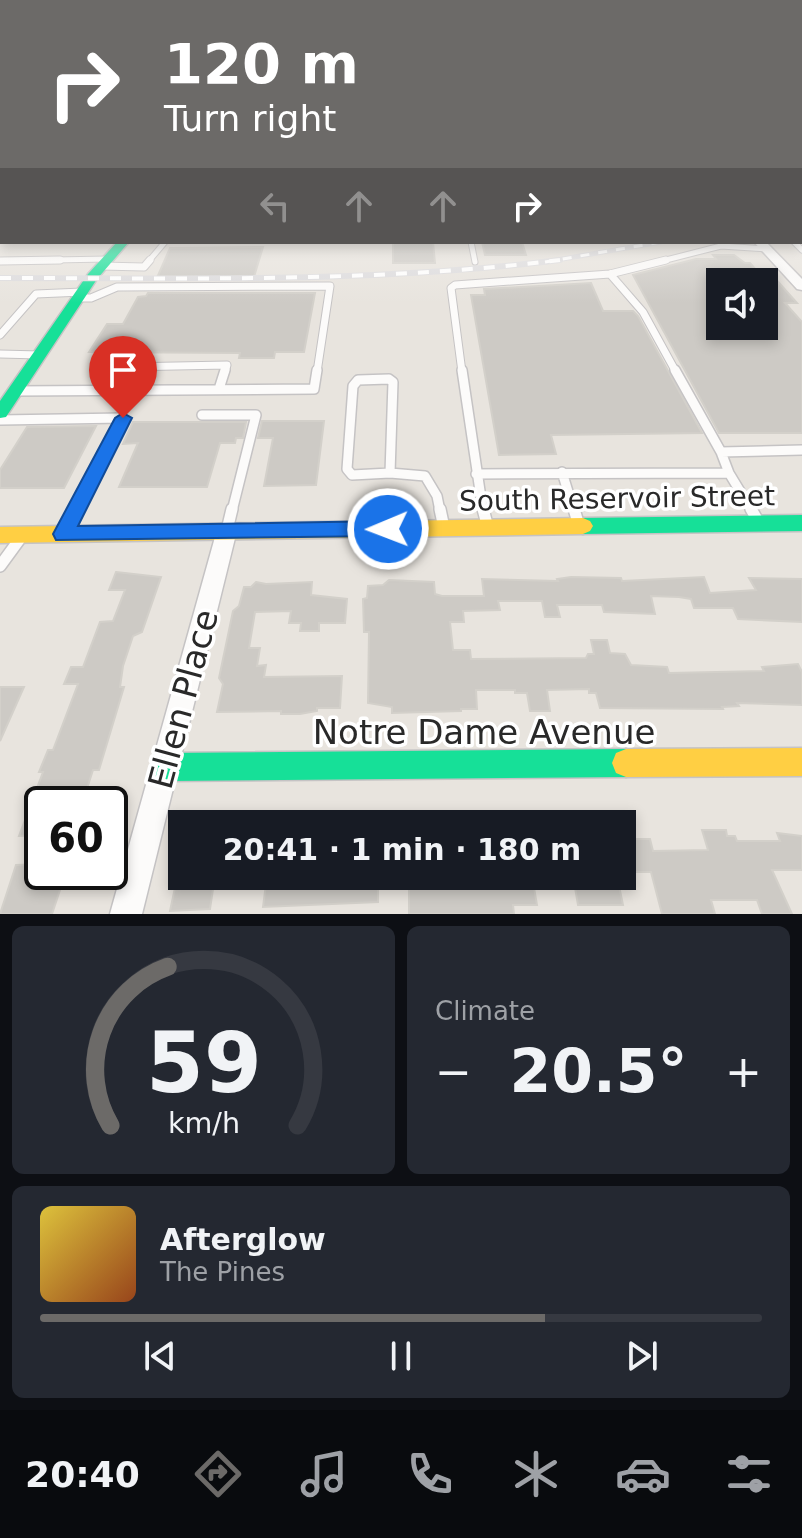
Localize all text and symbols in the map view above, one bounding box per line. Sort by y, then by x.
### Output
text: 120 m [164,31,359,96]
icon: right [32,32,136,136]
text: Turn right [164,98,336,139]
icon: left [253,184,297,228]
icon: ahead [337,184,381,228]
icon: ahead [421,184,465,228]
icon: right [505,184,549,228]
map controls [706,268,778,340]
button: sound [706,268,778,340]
pin [89,336,157,418]
icon: arrive [101,348,145,392]
street label: South Reservoir Street [459,479,775,518]
position arrow [346,487,430,571]
street label: Ellen Place [140,605,226,793]
street label: Notre Dame Avenue [313,712,655,752]
speed limit sign: 60 [24,786,128,890]
text: 20:41 · 1 min · 180 m [223,832,581,867]
text: Climate [435,996,535,1026]
text: 59 [146,1015,261,1112]
text: 20.5° [509,1036,688,1106]
text: − [435,1046,472,1097]
text: + [725,1046,762,1097]
text: km/h [167,1106,240,1140]
text: Afterglow [160,1222,326,1257]
text: The Pines [160,1257,285,1287]
icon: previous [138,1334,182,1378]
icon: pause [379,1334,423,1378]
icon: next [620,1334,664,1378]
icon: directions [190,1446,246,1502]
icon: music [296,1446,352,1502]
icon: phone [402,1446,458,1502]
icon: climate [508,1446,564,1502]
icon: car [615,1446,671,1502]
icon: filters [721,1446,777,1502]
text: 20:40 [25,1454,140,1495]

